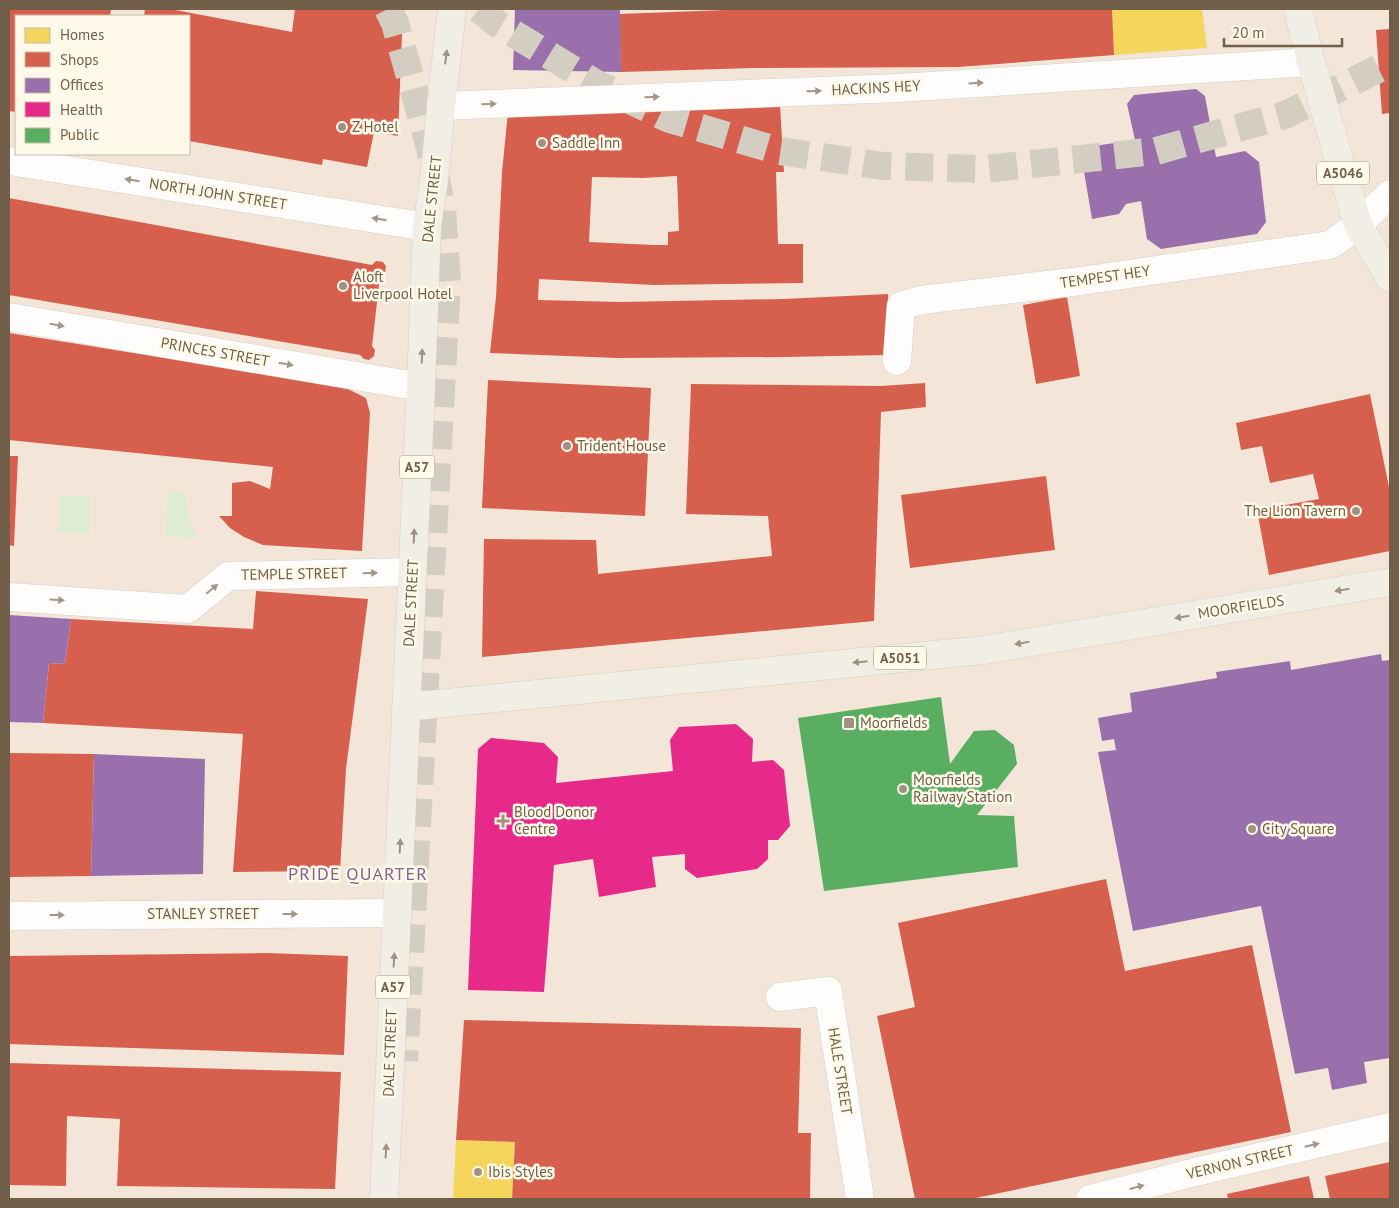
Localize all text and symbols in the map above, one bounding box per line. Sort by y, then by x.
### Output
legend [15,15,190,155]
scale bar [1224,15,1342,47]
text: 20 m [1232,23,1265,42]
text: Homes [60,25,104,44]
one-way arrow [442,49,450,65]
text: Shops [60,50,99,69]
text: Offices [60,75,104,94]
street label: HACKINS HEY [831,76,922,99]
one-way arrow [969,78,985,86]
one-way arrow [806,87,822,95]
one-way arrow [644,93,660,101]
one-way arrow [482,99,498,107]
text: Health [60,100,103,119]
place label: Z Hotel [352,117,399,136]
marker: Z Hotel [336,121,348,133]
text: Public [60,125,99,144]
place label: Saddle Inn [552,133,620,152]
marker: Saddle Inn [536,137,548,149]
street label: DALE STREET [417,154,446,244]
road number: A5046 [1317,162,1369,184]
street label: NORTH JOHN STREET [148,173,289,214]
one-way arrow [123,176,139,184]
one-way arrow [370,215,386,223]
street label: TEMPEST HEY [1059,261,1152,292]
place label: Aloft Liverpool Hotel [353,267,453,303]
marker: Aloft Liverpool Hotel [337,280,349,292]
one-way arrow [49,322,65,330]
street label: PRINCES STREET [159,333,272,371]
one-way arrow [418,348,426,364]
one-way arrow [278,361,294,369]
place label: Trident House [577,436,666,455]
marker: Trident House [561,440,573,452]
road number: A57 [400,456,434,478]
place label: The Lion Tavern [1244,501,1346,520]
marker: The Lion Tavern [1350,505,1362,517]
one-way arrow [410,528,418,544]
street label: DALE STREET [399,558,422,647]
street label: TEMPLE STREET [241,563,348,584]
one-way arrow [362,569,378,577]
one-way arrow [206,583,218,595]
one-way arrow [1334,586,1350,594]
street label: MOORFIELDS [1196,590,1285,623]
one-way arrow [50,597,66,605]
one-way arrow [1173,613,1189,621]
one-way arrow [1013,640,1029,648]
road number: A5051 [874,646,926,670]
one-way arrow [852,658,868,666]
place label: Moorfields [860,713,928,732]
marker: Moorfields [842,716,856,730]
place label: Moorfields Railway Station [913,770,1012,806]
marker: Moorfields Railway Station [897,783,909,795]
place label: Blood Donor Centre [514,802,595,838]
marker: Blood Donor Centre [496,814,510,828]
place label: City Square [1262,819,1334,838]
marker: City Square [1246,823,1258,835]
one-way arrow [396,838,404,854]
district label: PRIDE QUARTER [288,862,428,885]
street label: STANLEY STREET [147,904,259,923]
one-way arrow [282,909,298,917]
one-way arrow [50,911,66,919]
one-way arrow [391,952,399,968]
road number: A57 [376,976,410,999]
street label: DALE STREET [378,1008,401,1097]
street label: HALE STREET [824,1026,857,1117]
street label: VERNON STREET [1183,1140,1296,1183]
one-way arrow [1305,1141,1320,1149]
one-way arrow [383,1142,391,1158]
place label: Ibis Styles [488,1162,553,1181]
marker: Ibis Styles [472,1166,484,1178]
one-way arrow [1130,1183,1145,1191]

